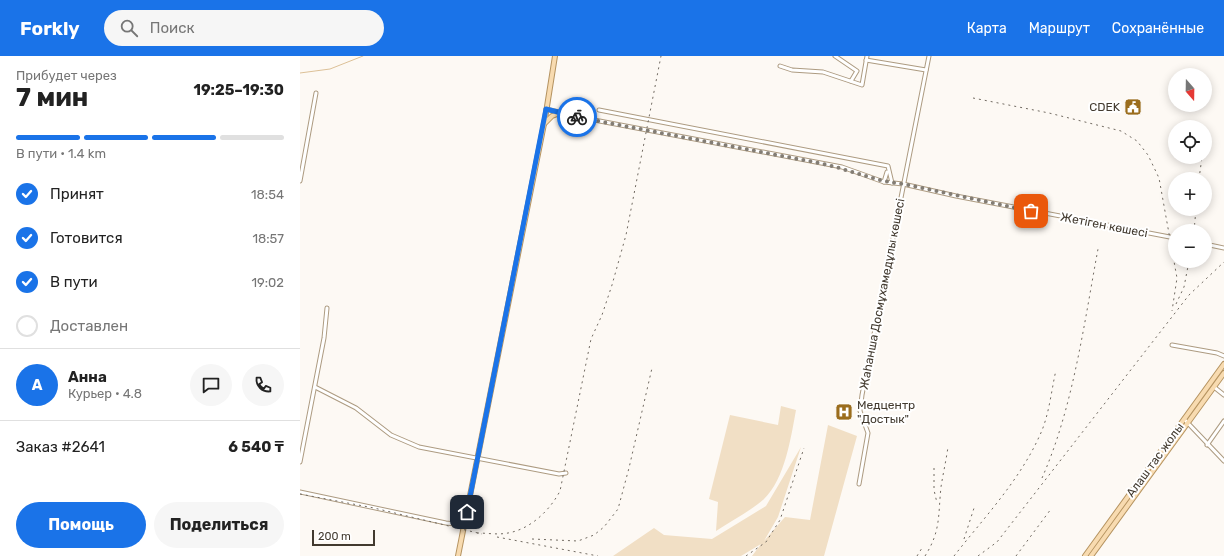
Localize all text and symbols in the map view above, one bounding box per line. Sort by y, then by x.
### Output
search box [104,10,384,46]
text: Forkly [20,17,80,40]
icon: search [118,17,140,39]
text: Поиск [150,19,194,37]
text: Карта [967,20,1007,37]
text: Маршрут [1029,20,1090,37]
text: Сохранённые [1112,20,1204,37]
text: Прибудет через [16,68,117,83]
north arrow [1168,68,1212,112]
map controls [1168,68,1212,268]
text: 19:25–19:30 [193,81,284,99]
text: 7 мин [16,82,88,113]
courier [557,97,597,137]
public building icon: CDEK [1123,97,1143,117]
place label: CDEK [1089,100,1121,114]
icon: bike [566,106,588,128]
button: locate [1168,120,1212,164]
text: В пути · 1.4 km [16,146,106,161]
button: + [1168,172,1212,216]
icon: check [16,183,38,205]
text: Принят [50,185,104,203]
text: 18:54 [251,187,284,202]
pin [1014,194,1048,228]
street label: Жаһанша Досмұхамедұлы көшесі [857,197,907,391]
icon: bag [1020,200,1042,222]
street label: Жетіген көшесі [1059,210,1149,240]
button: − [1168,224,1212,268]
icon: check [16,227,38,249]
text: Готовится [50,229,123,247]
text: 18:57 [252,231,284,246]
icon: check [16,271,38,293]
text: В пути [50,273,98,291]
text: 19:02 [252,275,284,290]
text: Доставлен [50,317,128,335]
button: chat [190,364,232,406]
button: phone [242,364,284,406]
text: Анна [68,368,107,386]
text: А [32,376,42,394]
text: Курьер · 4.8 [68,386,142,401]
place label: Медцентр "Достык" [857,398,915,426]
hospital icon: Медцентр "Достык" [834,402,854,422]
street label: Алаш тас жолы [1123,420,1187,500]
text: Заказ #2641 [16,438,105,456]
text: 6 540 ₸ [228,438,284,456]
pin [450,495,484,529]
icon: home [456,501,478,523]
button: Помощь [16,502,146,548]
button: Поделиться [154,502,284,548]
scale bar [312,528,375,547]
text: 200 m [318,530,351,543]

